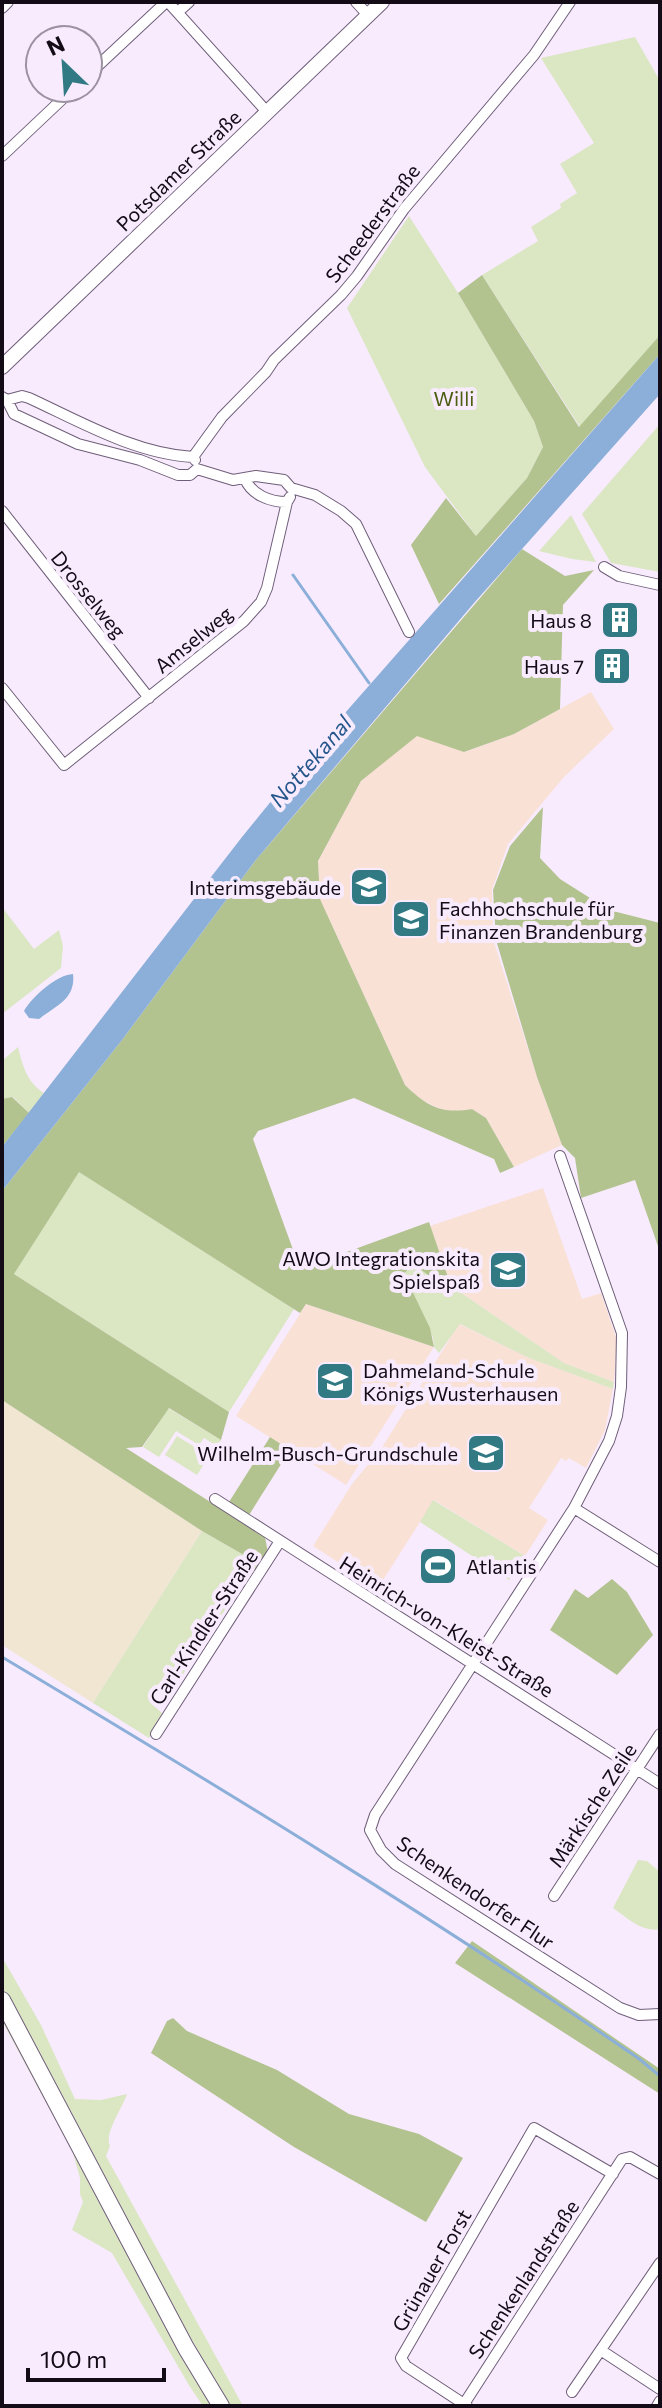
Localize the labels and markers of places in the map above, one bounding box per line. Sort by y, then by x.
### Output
building icon: Haus 8 [599,599,641,641]
place label: Haus 8 [530,608,592,632]
building icon: Haus 7 [591,645,633,687]
place label: Haus 7 [524,654,584,678]
school or university icon: Interimsgebäude [348,866,390,908]
place label: Interimsgebäude [189,875,341,899]
place label: Fachhochschule für Finanzen Brandenburg [439,896,643,943]
school or university icon: Fachhochschule für Finanzen Brandenburg [390,898,432,940]
place label: AWO Integrationskita Spielspaß [282,1246,480,1293]
school or university icon: AWO Integrationskita Spielspaß [487,1249,529,1291]
place label: Dahmeland-Schule Königs Wusterhausen [363,1358,558,1405]
school or university icon: Dahmeland-Schule Königs Wusterhausen [314,1360,356,1402]
school or university icon: Wilhelm-Busch-Grundschule [465,1432,507,1474]
place label: Wilhelm-Busch-Grundschule [197,1441,458,1465]
sports icon: Atlantis [417,1545,459,1587]
place label: Atlantis [466,1554,537,1578]

